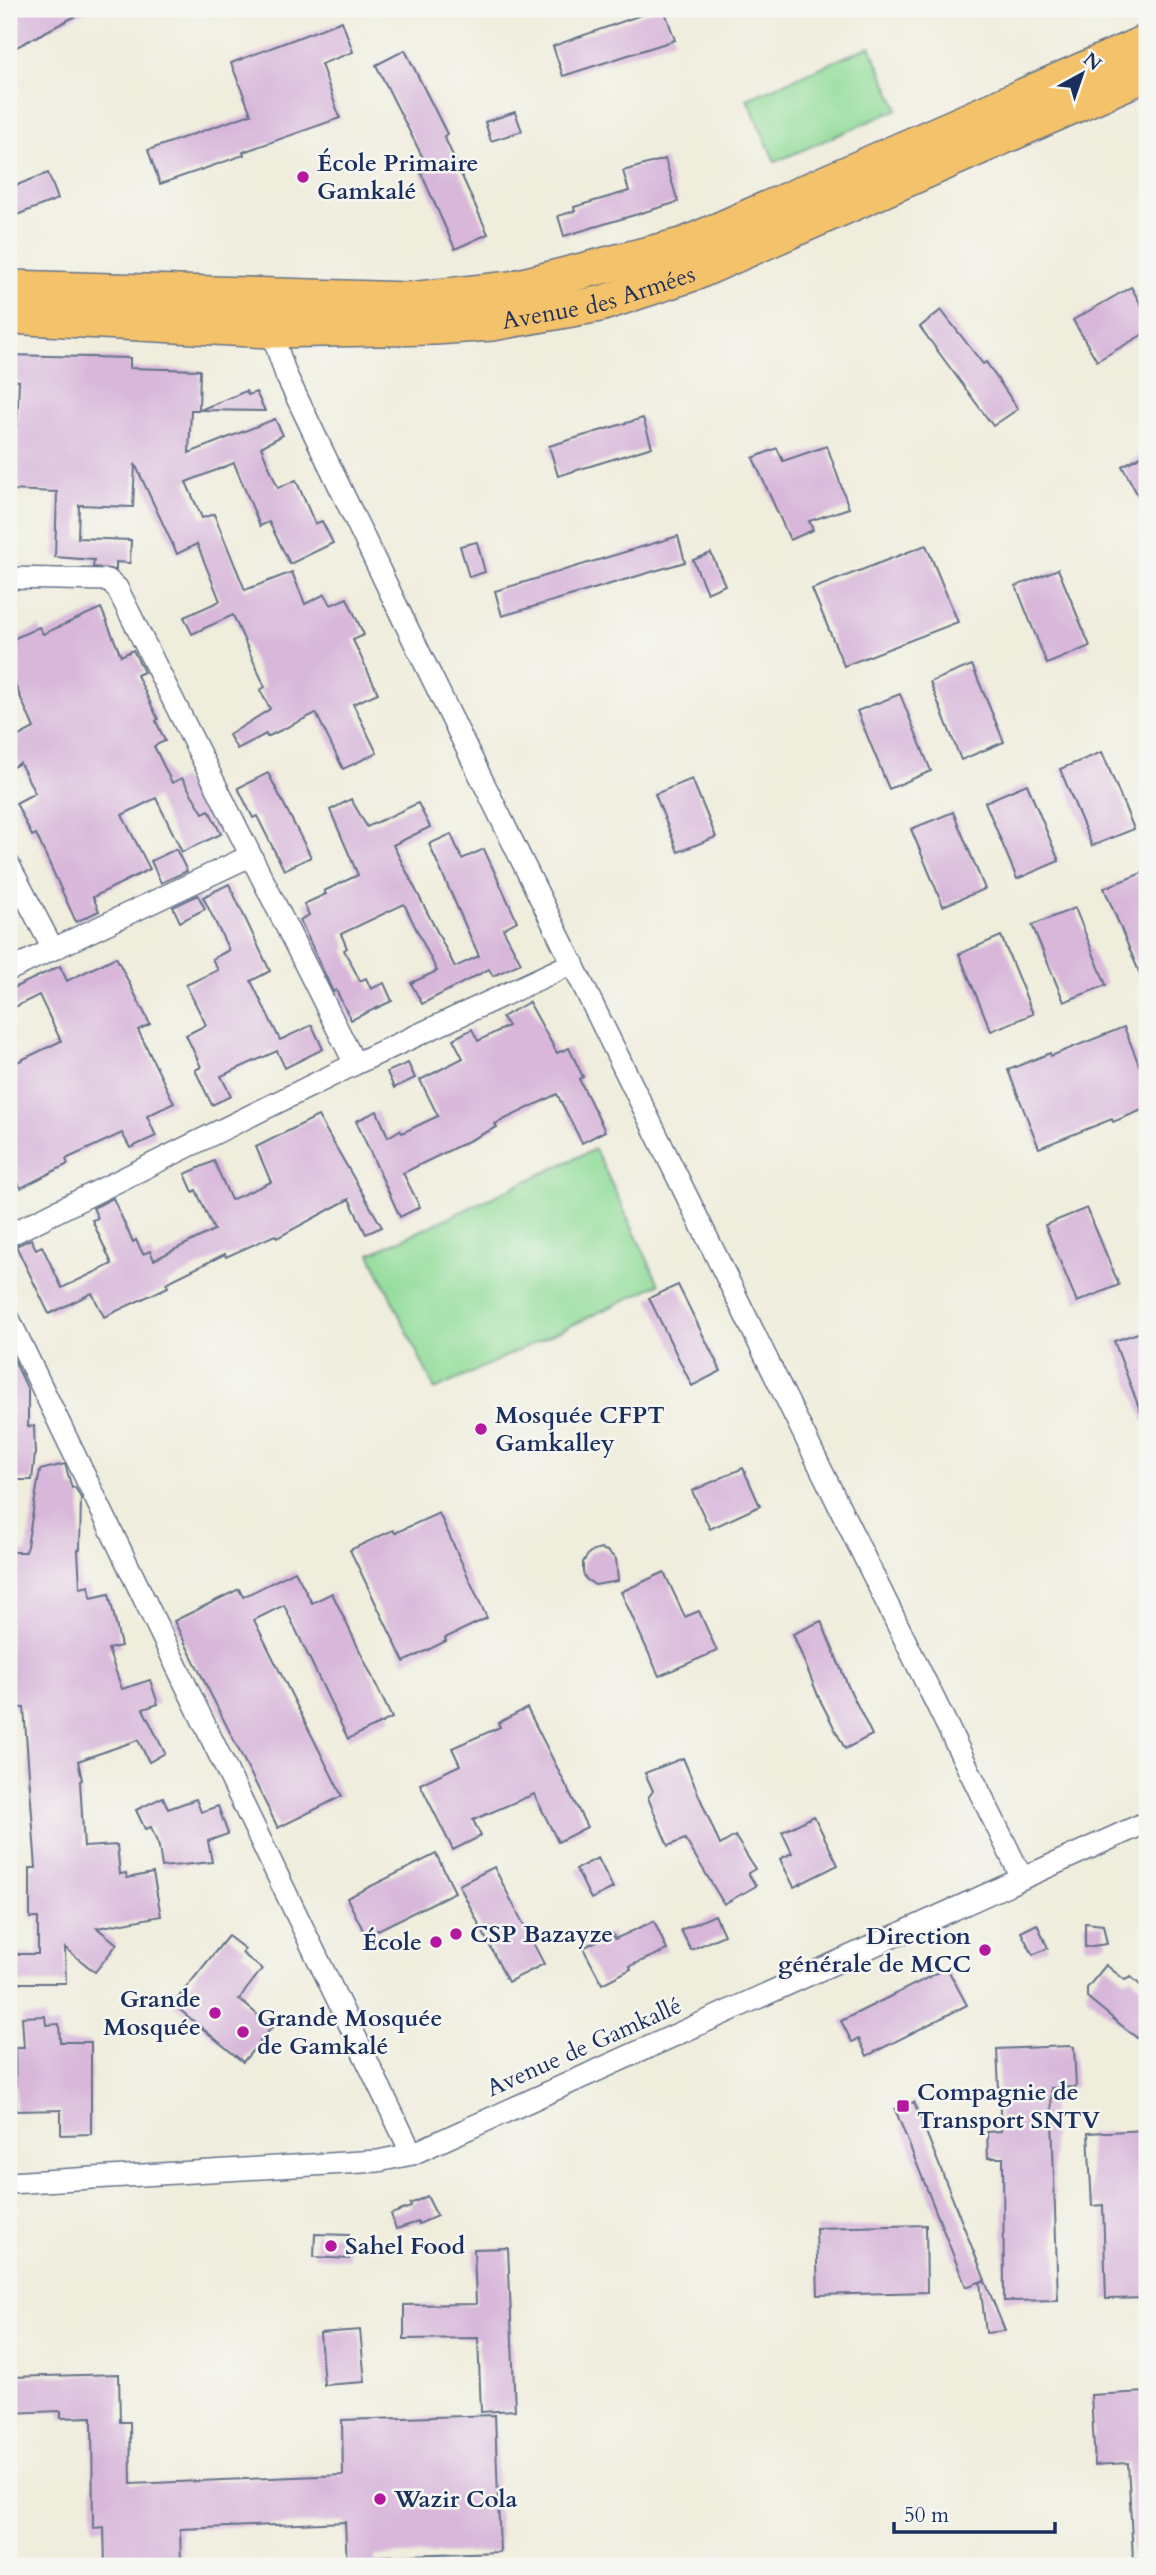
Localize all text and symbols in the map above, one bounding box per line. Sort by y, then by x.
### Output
north arrow [1048,38,1118,108]
text: N [1078,46,1107,77]
place label: École Primaire Gamkalé [317,147,478,208]
marker: École Primaire Gamkalé [295,169,311,185]
street label: Avenue des Armées [499,257,699,337]
place label: Mosquée CFPT Gamkalley [495,1399,665,1460]
marker: Mosquée CFPT Gamkalley [473,1421,489,1437]
place label: CSP Bazayze [470,1918,613,1951]
place label: Direction générale de MCC [778,1920,972,1981]
place label: École [362,1926,422,1959]
marker: CSP Bazayze [448,1926,464,1942]
marker: École [428,1934,444,1950]
marker: Direction générale de MCC [977,1942,993,1958]
place label: Grande Mosquée [103,1983,201,2044]
street label: Avenue de Gamkallé [481,1989,687,2105]
place label: Grande Mosquée de Gamkalé [257,2002,442,2063]
marker: Grande Mosquée [207,2005,223,2021]
marker: Grande Mosquée de Gamkalé [235,2024,251,2040]
place label: Compagnie de Transport SNTV [917,2076,1101,2137]
marker: Compagnie de Transport SNTV [895,2098,911,2114]
place label: Sahel Food [345,2230,465,2263]
marker: Sahel Food [323,2238,339,2254]
place label: Wazir Cola [393,2483,518,2516]
marker: Wazir Cola [372,2491,388,2507]
scale bar [894,2491,1054,2535]
text: 50 m [904,2501,949,2530]

